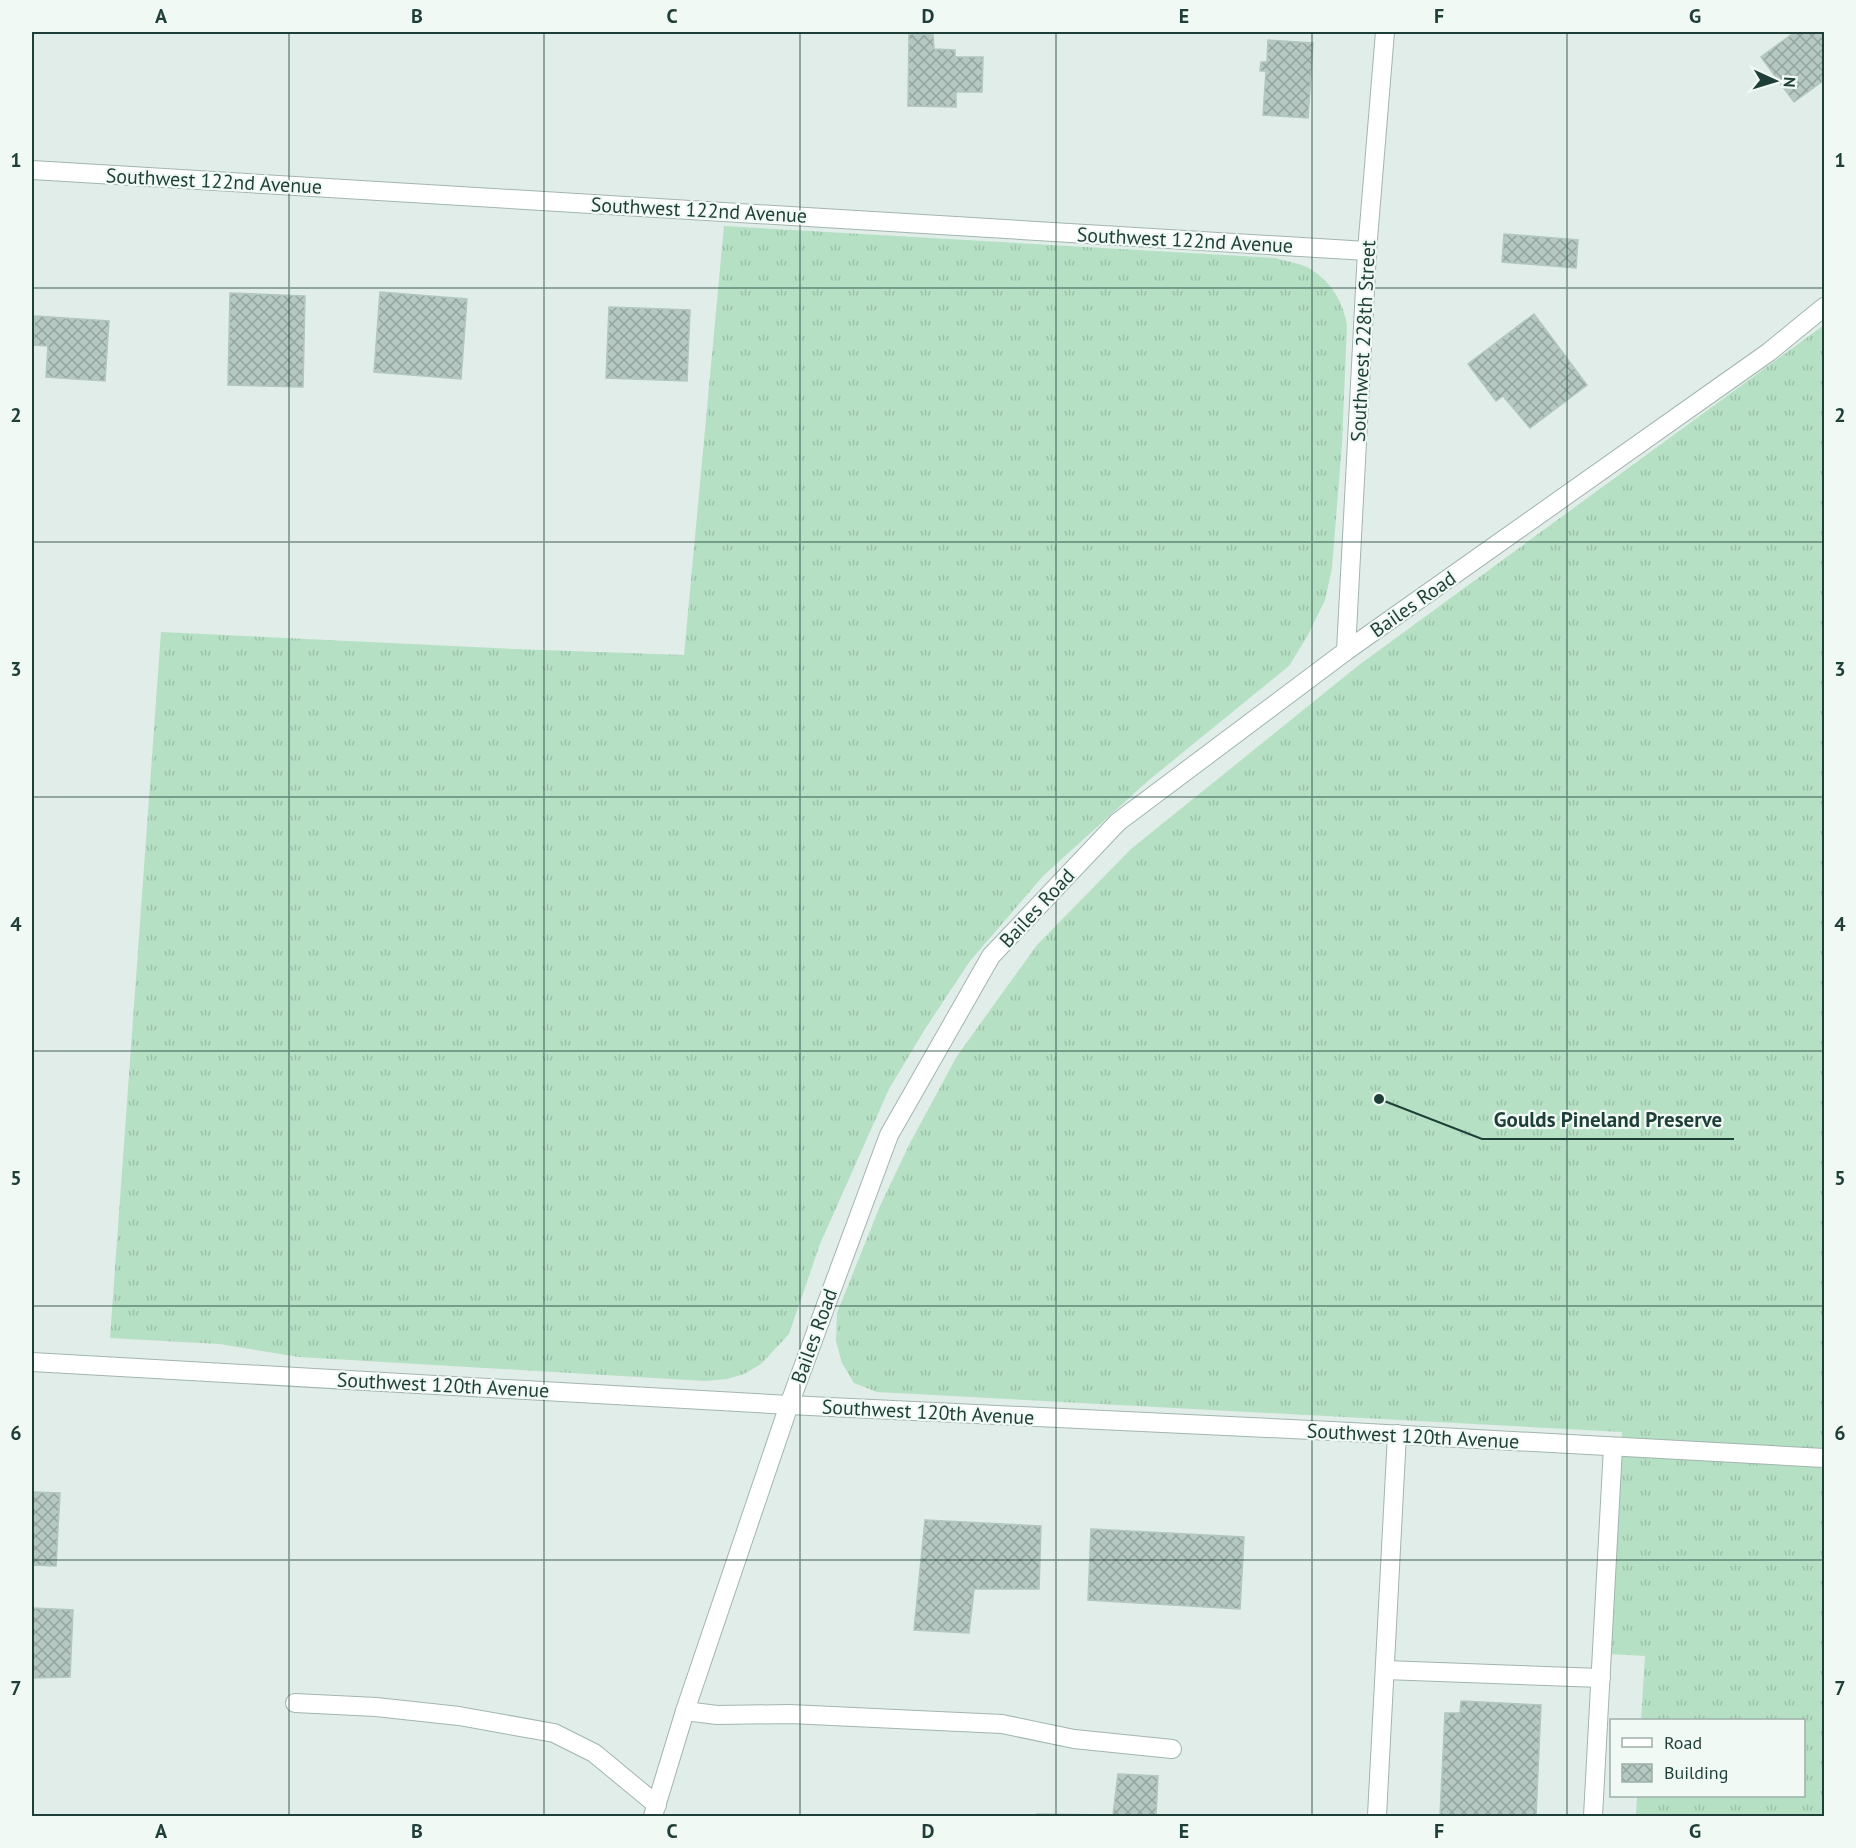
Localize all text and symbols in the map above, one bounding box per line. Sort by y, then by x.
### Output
text: A [155,3,168,29]
text: B [411,3,423,29]
text: C [666,3,678,29]
text: D [922,3,935,29]
text: E [1179,3,1189,29]
text: F [1434,3,1444,29]
text: G [1689,3,1701,29]
north arrow [1745,51,1805,111]
text: N [1780,76,1800,88]
text: 1 [10,147,22,173]
text: 1 [1834,147,1846,173]
street label: Southwest 122nd Avenue [105,162,323,200]
street label: Southwest 122nd Avenue [590,191,808,229]
street label: Southwest 122nd Avenue [1076,221,1294,259]
street label: Southwest 228th Street [1345,239,1381,442]
text: 2 [10,402,22,428]
text: 2 [1834,402,1846,428]
street label: Bailes Road [1365,565,1461,643]
text: 3 [10,656,22,682]
text: 3 [1834,656,1846,682]
street label: Bailes Road [994,863,1080,953]
text: 4 [10,911,22,937]
text: 4 [1834,911,1846,937]
callout: Goulds Pineland Preserve [1482,1100,1734,1139]
text: Goulds Pineland Preserve [1494,1106,1722,1133]
text: 5 [10,1165,22,1191]
text: 5 [1834,1165,1846,1191]
street label: Bailes Road [785,1285,843,1387]
street label: Southwest 120th Avenue [336,1366,550,1404]
street label: Southwest 120th Avenue [821,1393,1035,1431]
street label: Southwest 120th Avenue [1306,1417,1520,1455]
text: 6 [10,1420,22,1446]
text: 6 [1834,1420,1846,1446]
text: 7 [10,1675,22,1701]
text: 7 [1834,1675,1846,1701]
legend [1610,1719,1805,1797]
text: Road [1664,1731,1702,1754]
text: Building [1664,1761,1728,1784]
text: A [155,1818,168,1844]
text: B [411,1818,423,1844]
text: C [666,1818,678,1844]
text: D [922,1818,935,1844]
text: E [1179,1818,1189,1844]
text: F [1434,1818,1444,1844]
text: G [1689,1818,1701,1844]

